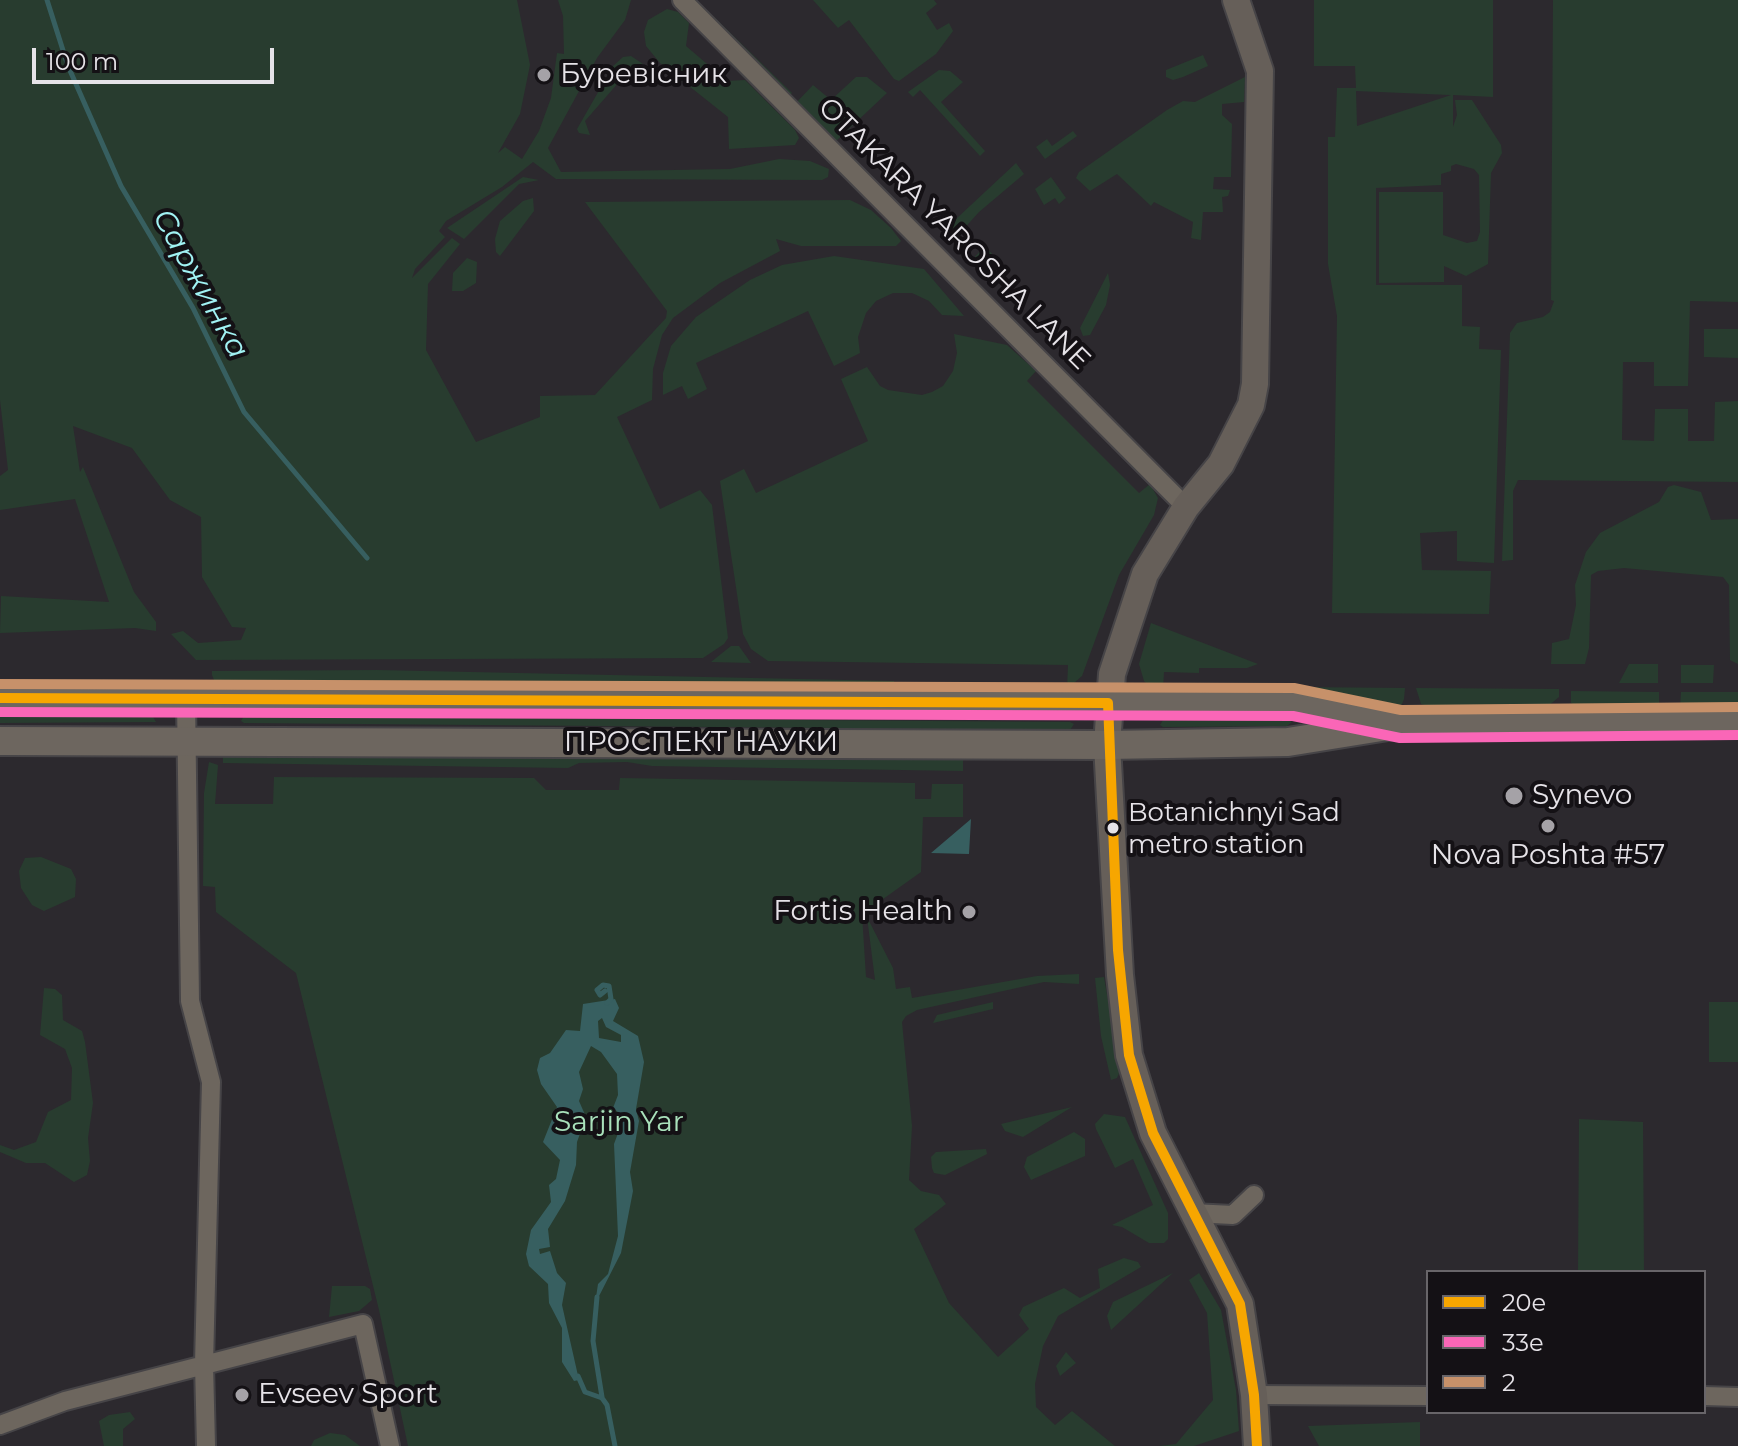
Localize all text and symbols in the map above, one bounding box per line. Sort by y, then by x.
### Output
scale bar [36,32,278,82]
text: 100 m [46,47,118,76]
place label: Буревісник [560,58,727,92]
marker: Буревісник [535,66,553,84]
street label: OTAKARA YAROSHA LANE [811,91,1097,377]
water label: Саржинка [144,203,256,365]
street label: ПРОСПЕКТ НАУКИ [564,726,838,760]
place label: Synevo [1532,779,1632,813]
marker: Synevo [1503,785,1525,807]
place label: Botanichnyi Sad metro station [1128,797,1340,858]
marker: Nova Poshta #57 [1539,817,1557,835]
marker: Botanichnyi Sad metro station [1105,820,1121,836]
place label: Nova Poshta #57 [1431,839,1665,873]
place label: Fortis Health [773,895,953,929]
marker: Fortis Health [960,903,978,921]
park label: Sarjin Yar [554,1106,684,1140]
legend [1426,1270,1706,1414]
text: 20е [1502,1288,1546,1317]
text: 33е [1502,1328,1544,1357]
text: 2 [1502,1368,1516,1397]
place label: Evseev Sport [258,1378,438,1412]
marker: Evseev Sport [233,1386,251,1404]

